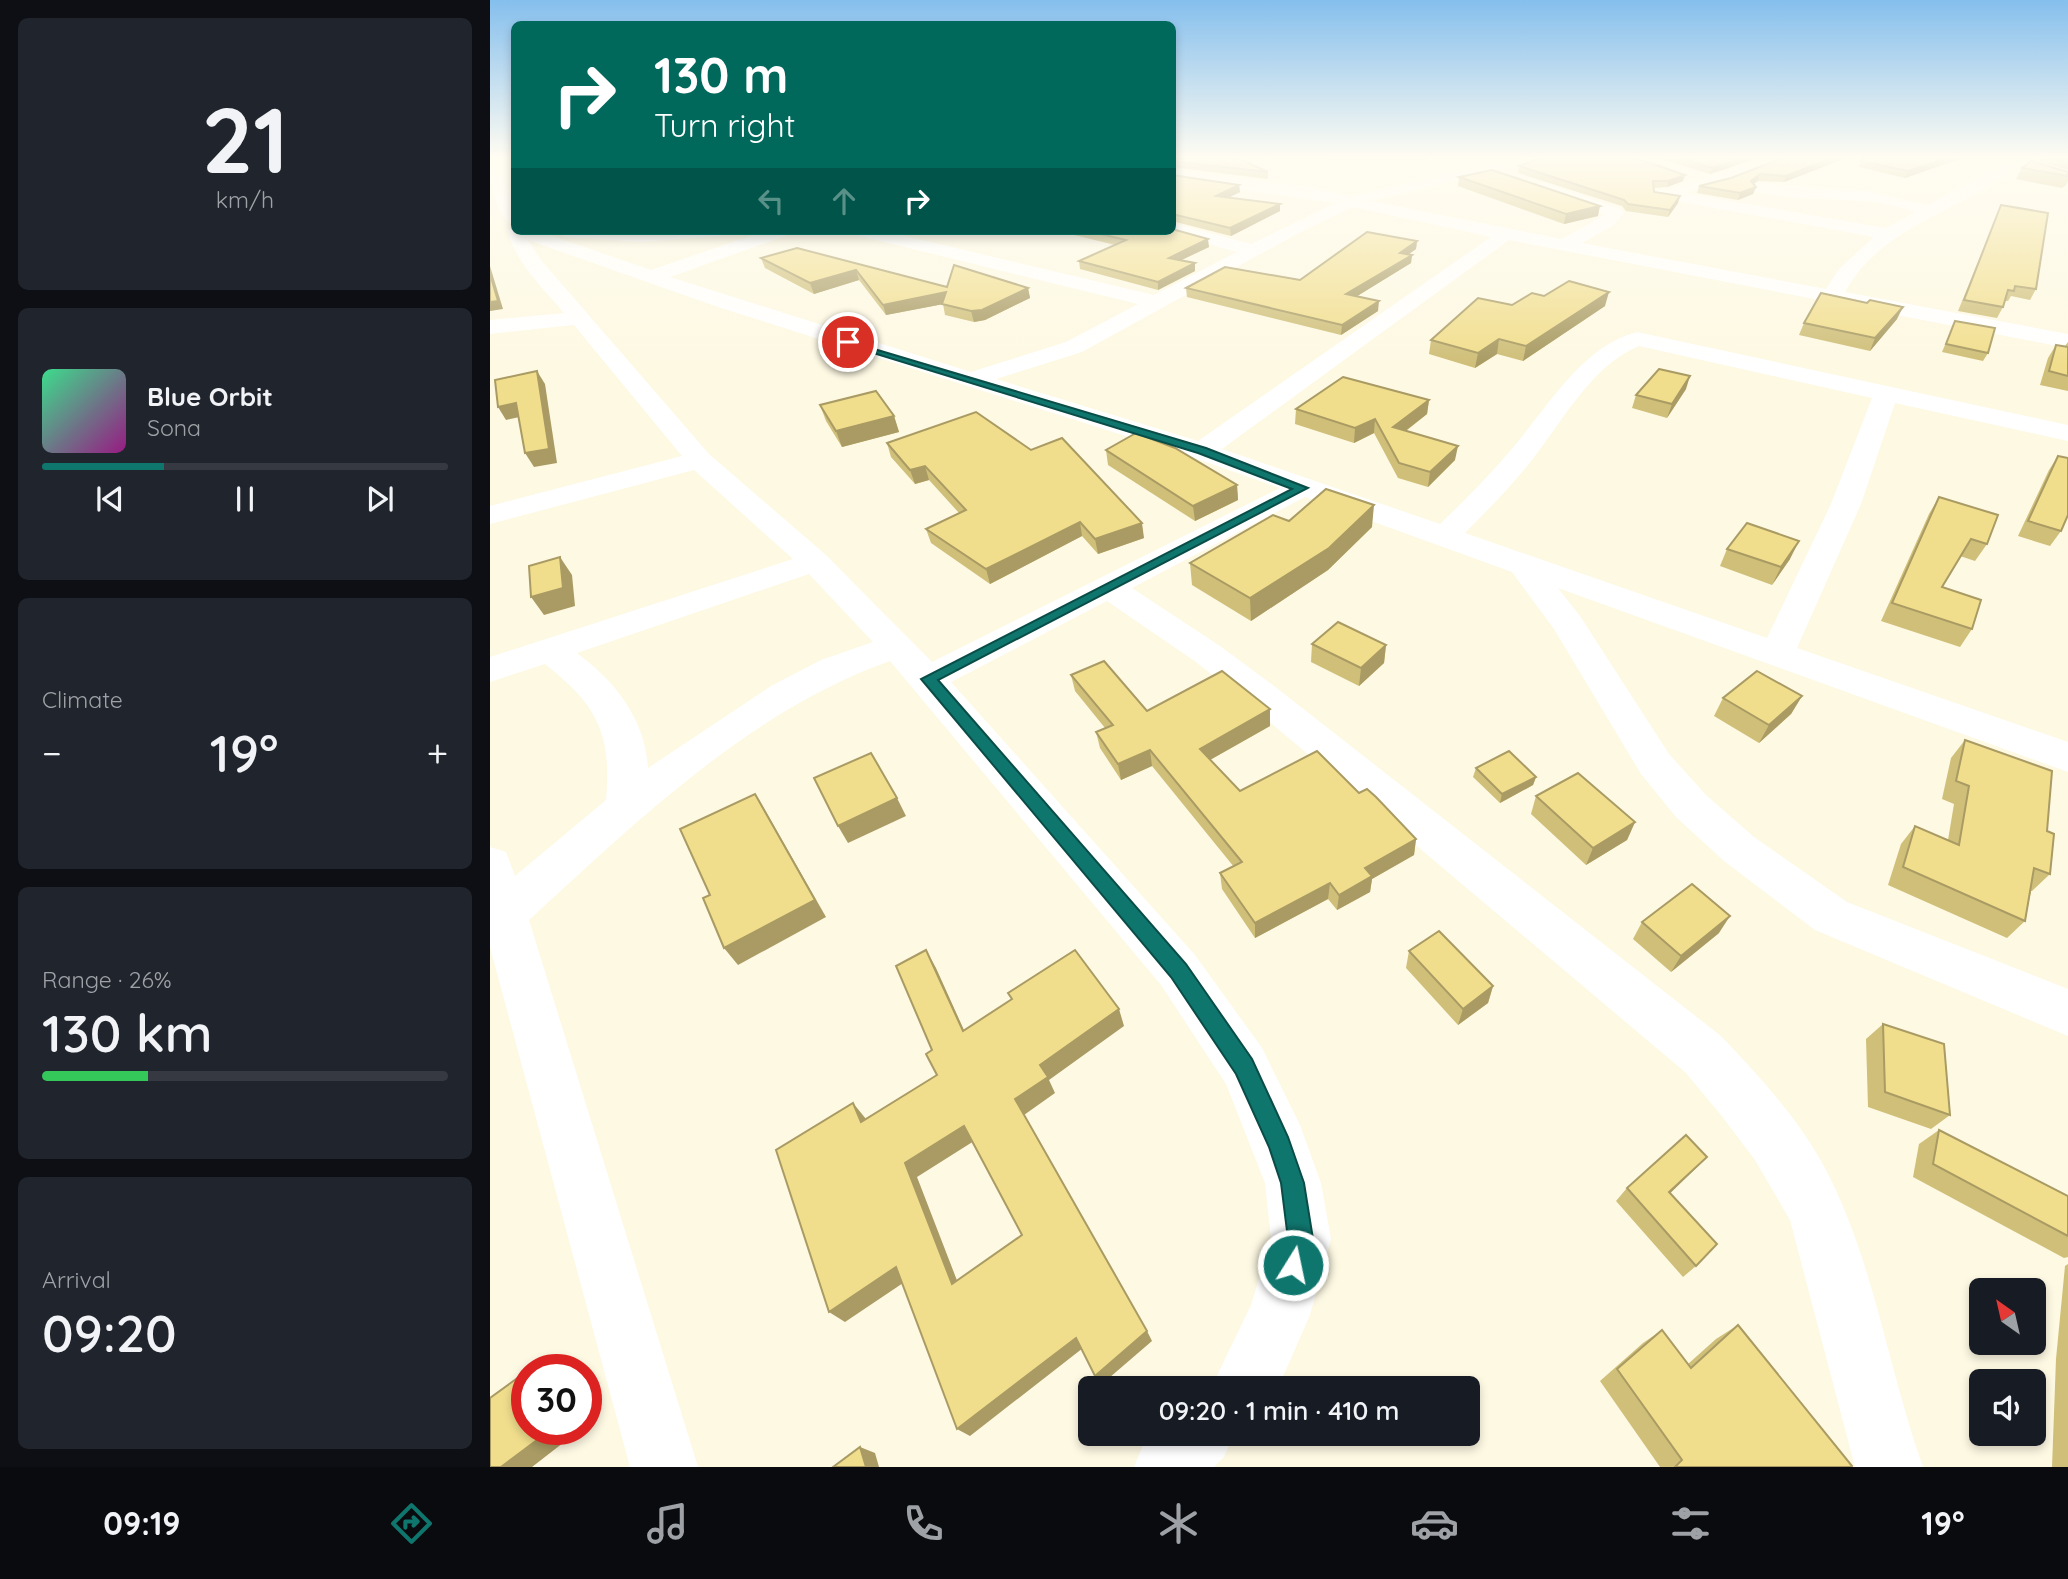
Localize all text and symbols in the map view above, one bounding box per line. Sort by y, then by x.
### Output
text: 130 m [654,44,788,105]
icon: right [539,49,630,140]
text: 21 [201,82,289,196]
text: Turn right [654,105,795,145]
icon: left [752,182,790,220]
icon: ahead [825,182,863,220]
icon: right [898,182,936,220]
text: km/h [216,185,274,214]
pin [818,312,878,372]
icon: arrive [829,323,867,361]
text: Blue Orbit [147,380,273,413]
text: Sona [147,413,201,442]
icon: previous [91,480,129,518]
icon: pause [226,480,264,518]
icon: next [361,480,399,518]
text: Climate [42,685,123,714]
text: 19° [210,720,279,785]
text: − [42,729,62,777]
text: + [427,729,448,777]
text: Range · 26% [42,965,172,994]
text: 130 km [42,1000,213,1065]
position arrow [1256,1228,1330,1302]
text: Arrival [42,1265,111,1294]
north arrow [1969,1278,2046,1354]
map controls [1969,1278,2046,1446]
text: 09:20 [42,1300,177,1365]
speed limit sign: 30 [511,1354,602,1445]
button: sound [1969,1369,2046,1446]
text: 09:20 · 1 min · 410 m [1159,1394,1399,1427]
icon: directions [387,1499,436,1548]
icon: music [643,1499,692,1548]
icon: phone [899,1499,948,1548]
icon: climate [1154,1499,1203,1548]
icon: car [1410,1499,1459,1548]
icon: filters [1666,1499,1715,1548]
text: 09:19 [103,1503,181,1543]
text: 19° [1921,1503,1965,1543]

